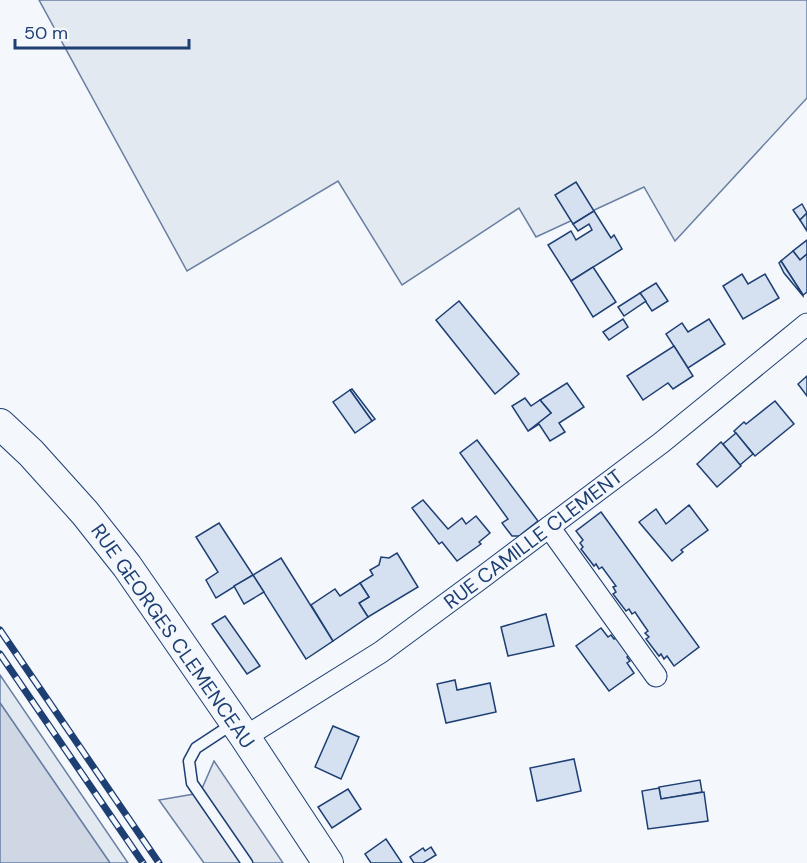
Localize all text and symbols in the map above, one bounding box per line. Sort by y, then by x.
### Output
scale bar [15,12,189,50]
text: 50 m [24,21,68,45]
street label: RUE CAMILLE CLEMENT [438,463,628,615]
street label: RUE GEORGES CLEMENCEAU [85,519,261,753]

